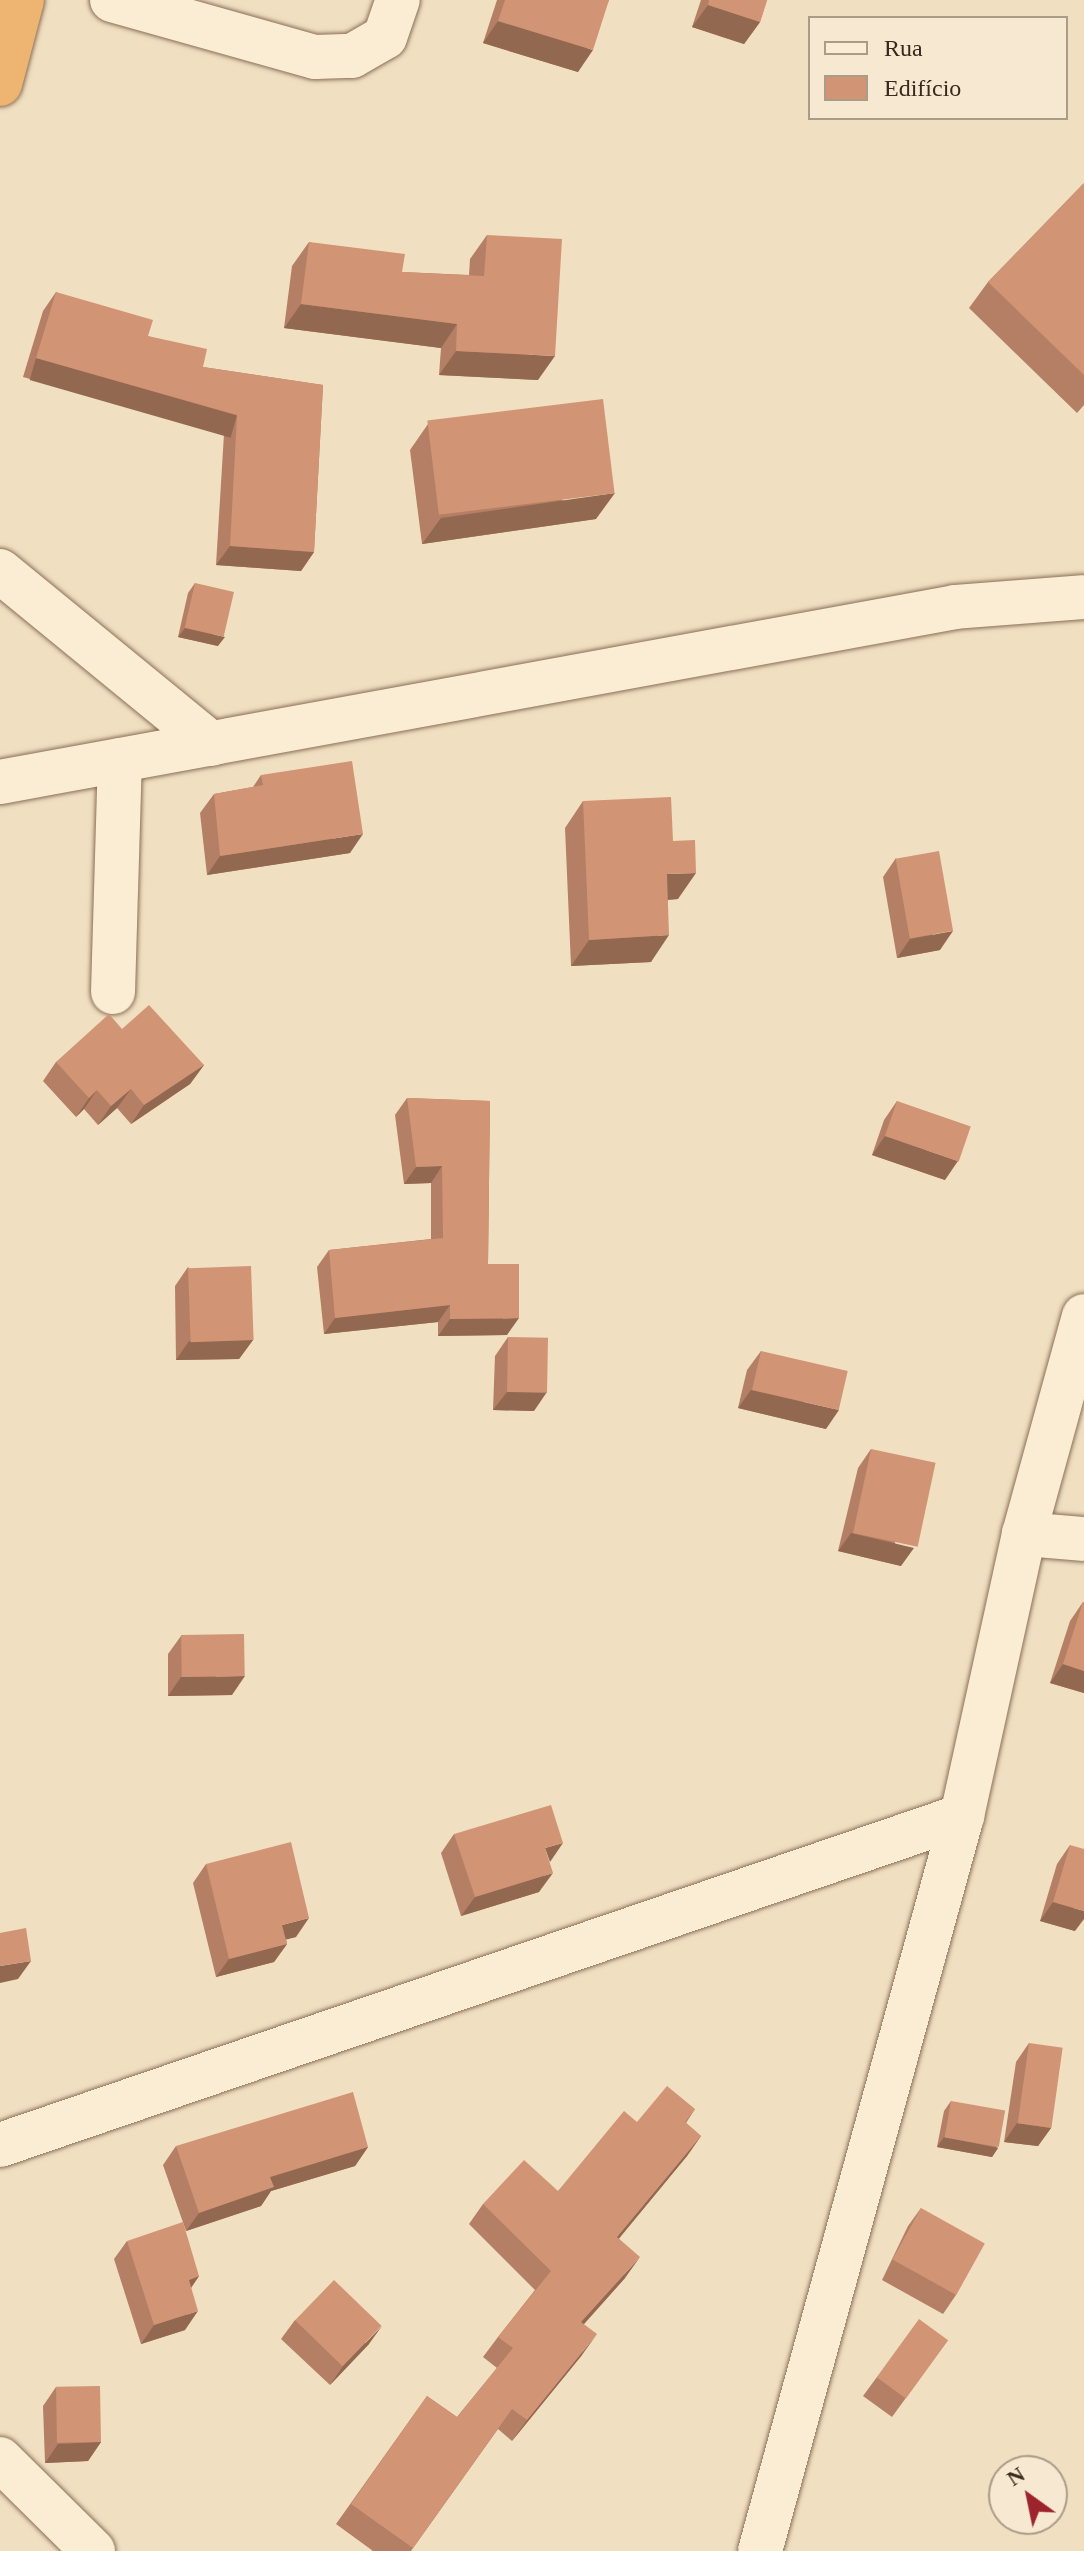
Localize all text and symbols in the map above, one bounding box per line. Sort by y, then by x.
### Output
legend [808,16,1068,120]
text: Rua [884,35,923,61]
text: Edifício [884,75,961,101]
north arrow [988,2455,1068,2535]
text: N [1002,2461,1029,2491]

